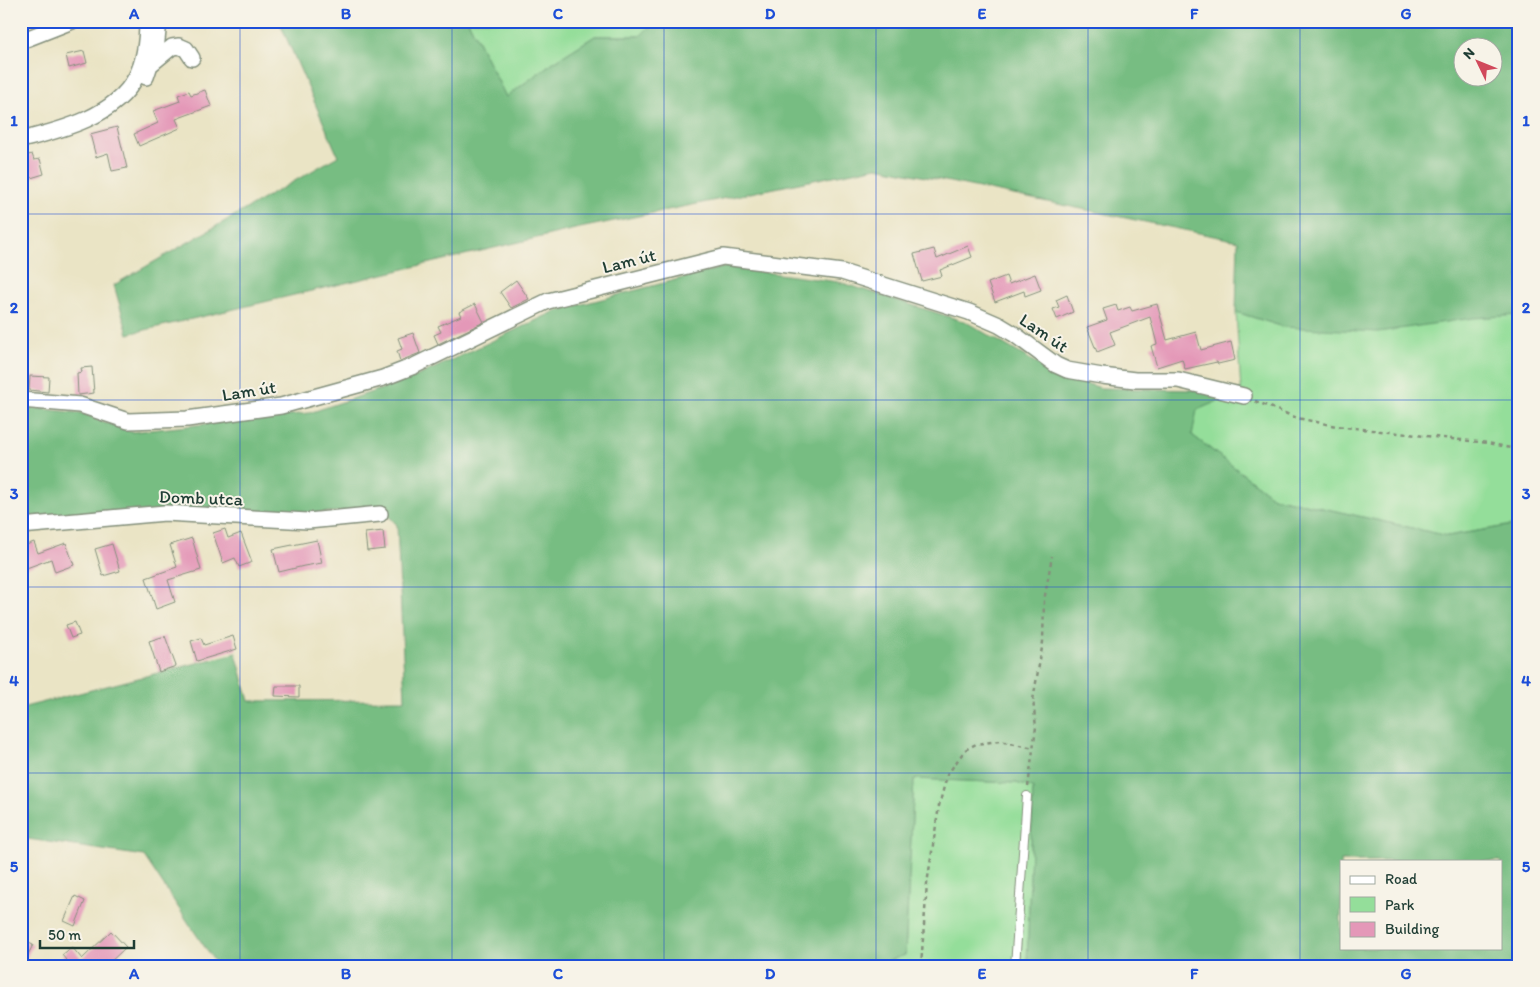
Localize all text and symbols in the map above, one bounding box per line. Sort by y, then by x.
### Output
text: A [128,4,140,23]
text: B [341,4,352,23]
text: C [553,4,564,23]
text: D [765,4,776,23]
text: E [978,4,987,23]
text: F [1190,4,1199,23]
text: G [1400,4,1412,23]
north arrow [1452,38,1502,88]
text: N [1459,44,1478,63]
text: 1 [10,111,18,130]
text: 1 [1522,111,1530,130]
street label: Lam út [600,244,658,278]
text: 2 [10,298,19,317]
text: 2 [1522,298,1531,317]
street label: Lam út [1015,309,1073,357]
street label: Lam út [220,376,278,406]
text: 3 [10,484,19,503]
text: 3 [1522,484,1531,503]
street label: Domb utca [159,486,244,510]
text: 4 [9,671,19,690]
text: 4 [1521,671,1531,690]
text: 5 [10,857,19,876]
text: 5 [1522,857,1531,876]
legend [1340,860,1502,950]
text: Road [1385,870,1418,888]
text: Park [1385,896,1415,914]
scale bar [40,917,134,949]
text: Building [1385,920,1439,938]
text: 50 m [48,926,81,944]
text: A [128,964,140,983]
text: B [341,964,352,983]
text: C [553,964,564,983]
text: D [765,964,776,983]
text: E [978,964,987,983]
text: F [1190,964,1199,983]
text: G [1400,964,1412,983]

